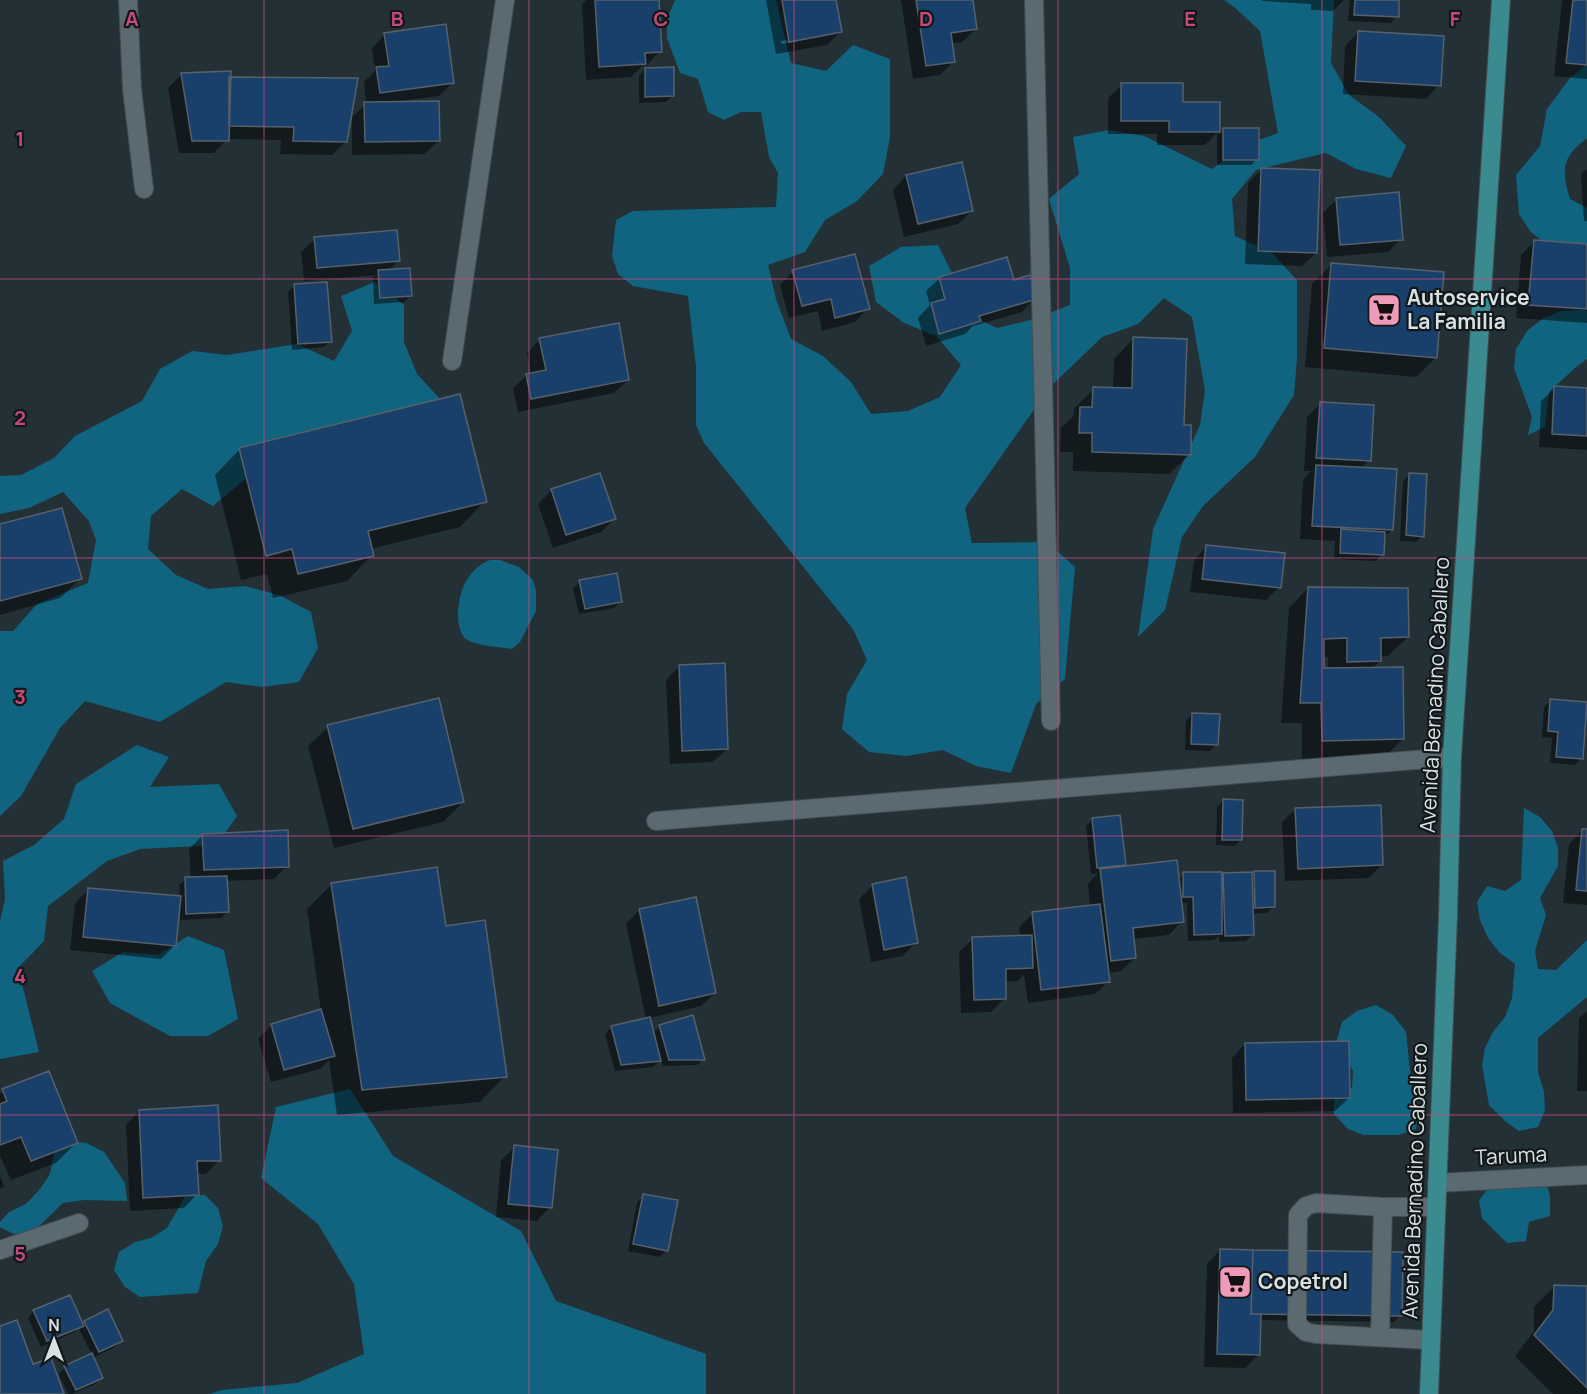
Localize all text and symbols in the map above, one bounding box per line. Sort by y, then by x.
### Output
text: A [125,5,139,32]
text: B [391,5,404,32]
text: C [654,5,668,32]
text: D [919,5,933,32]
text: E [1184,5,1196,32]
text: F [1450,5,1461,32]
text: 1 [16,125,24,152]
place label: Autoservice La Familia [1407,283,1530,335]
supermarket icon: Autoservice La Familia [1366,292,1402,328]
text: 2 [14,404,26,431]
street label: Avenida Bernadino Caballero [1413,556,1455,834]
text: 3 [14,683,26,710]
text: 4 [14,962,26,989]
street label: Avenida Bernadino Caballero [1395,1042,1433,1319]
street label: Taruma [1474,1139,1548,1171]
text: 5 [14,1240,26,1267]
supermarket icon: Copetrol [1217,1264,1253,1300]
place label: Copetrol [1258,1267,1348,1295]
north arrow [24,1310,84,1370]
text: N [48,1314,60,1336]

